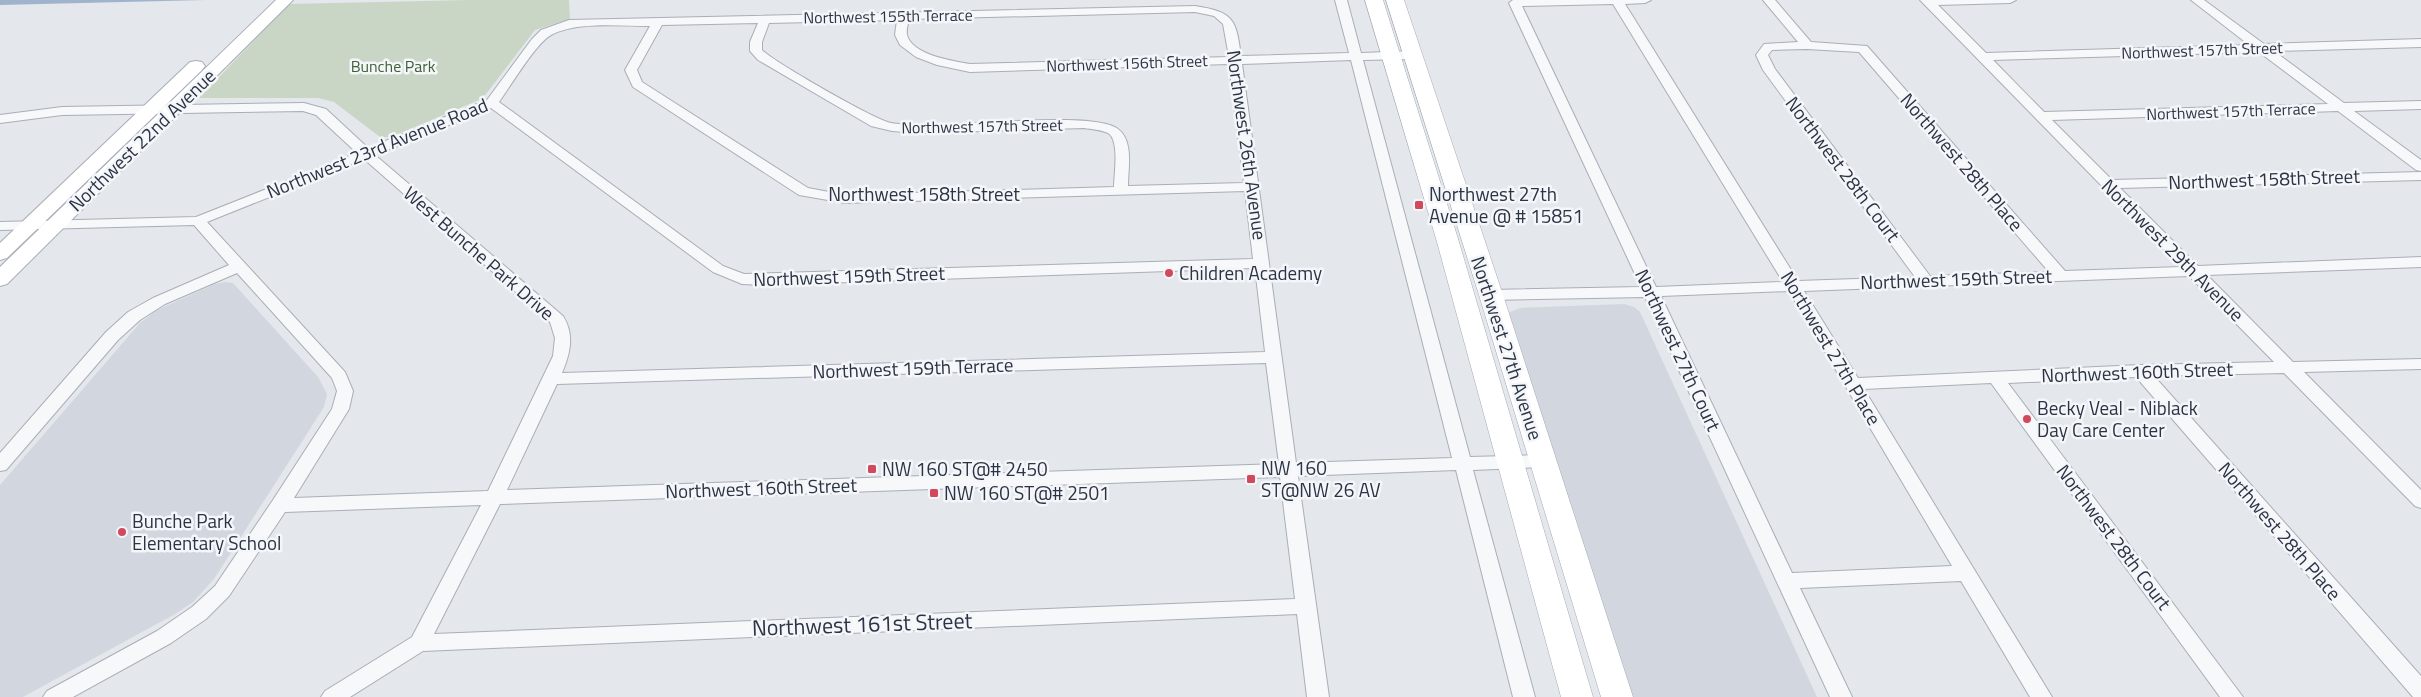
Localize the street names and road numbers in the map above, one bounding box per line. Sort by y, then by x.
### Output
street label: Northwest 155th Terrace [803,3,973,29]
street label: Northwest 157th Street [2121,35,2283,65]
street label: Northwest 156th Street [1046,48,1208,78]
street label: Northwest 26th Avenue [1220,48,1275,242]
street label: Northwest 22nd Avenue [61,61,222,218]
street label: Northwest 28th Place [1894,86,2031,237]
street label: Northwest 23rd Avenue Road [262,90,492,205]
street label: Northwest 28th Court [1779,90,1908,248]
street label: Northwest 157th Terrace [2146,96,2316,126]
street label: Northwest 157th Street [901,113,1063,139]
street label: Northwest 158th Street [2168,161,2361,196]
street label: Northwest 29th Avenue [2095,172,2251,328]
street label: West Bunche Park Drive [397,179,561,327]
street label: Northwest 158th Street [828,179,1020,208]
street label: Northwest 27th Avenue [1464,252,1551,443]
street label: Northwest 159th Street [753,258,946,293]
street label: Northwest 159th Street [1860,261,2053,296]
street label: Northwest 27th Court [1628,264,1729,436]
street label: Northwest 27th Place [1774,265,1889,430]
street label: Northwest 159th Terrace [812,350,1014,385]
street label: Northwest 160th Street [2041,354,2234,389]
street label: Northwest 28th Place [2212,455,2349,606]
street label: Northwest 28th Court [2050,458,2179,616]
street label: Northwest 160th Street [665,470,858,505]
street label: Northwest 161st Street [751,603,973,645]

